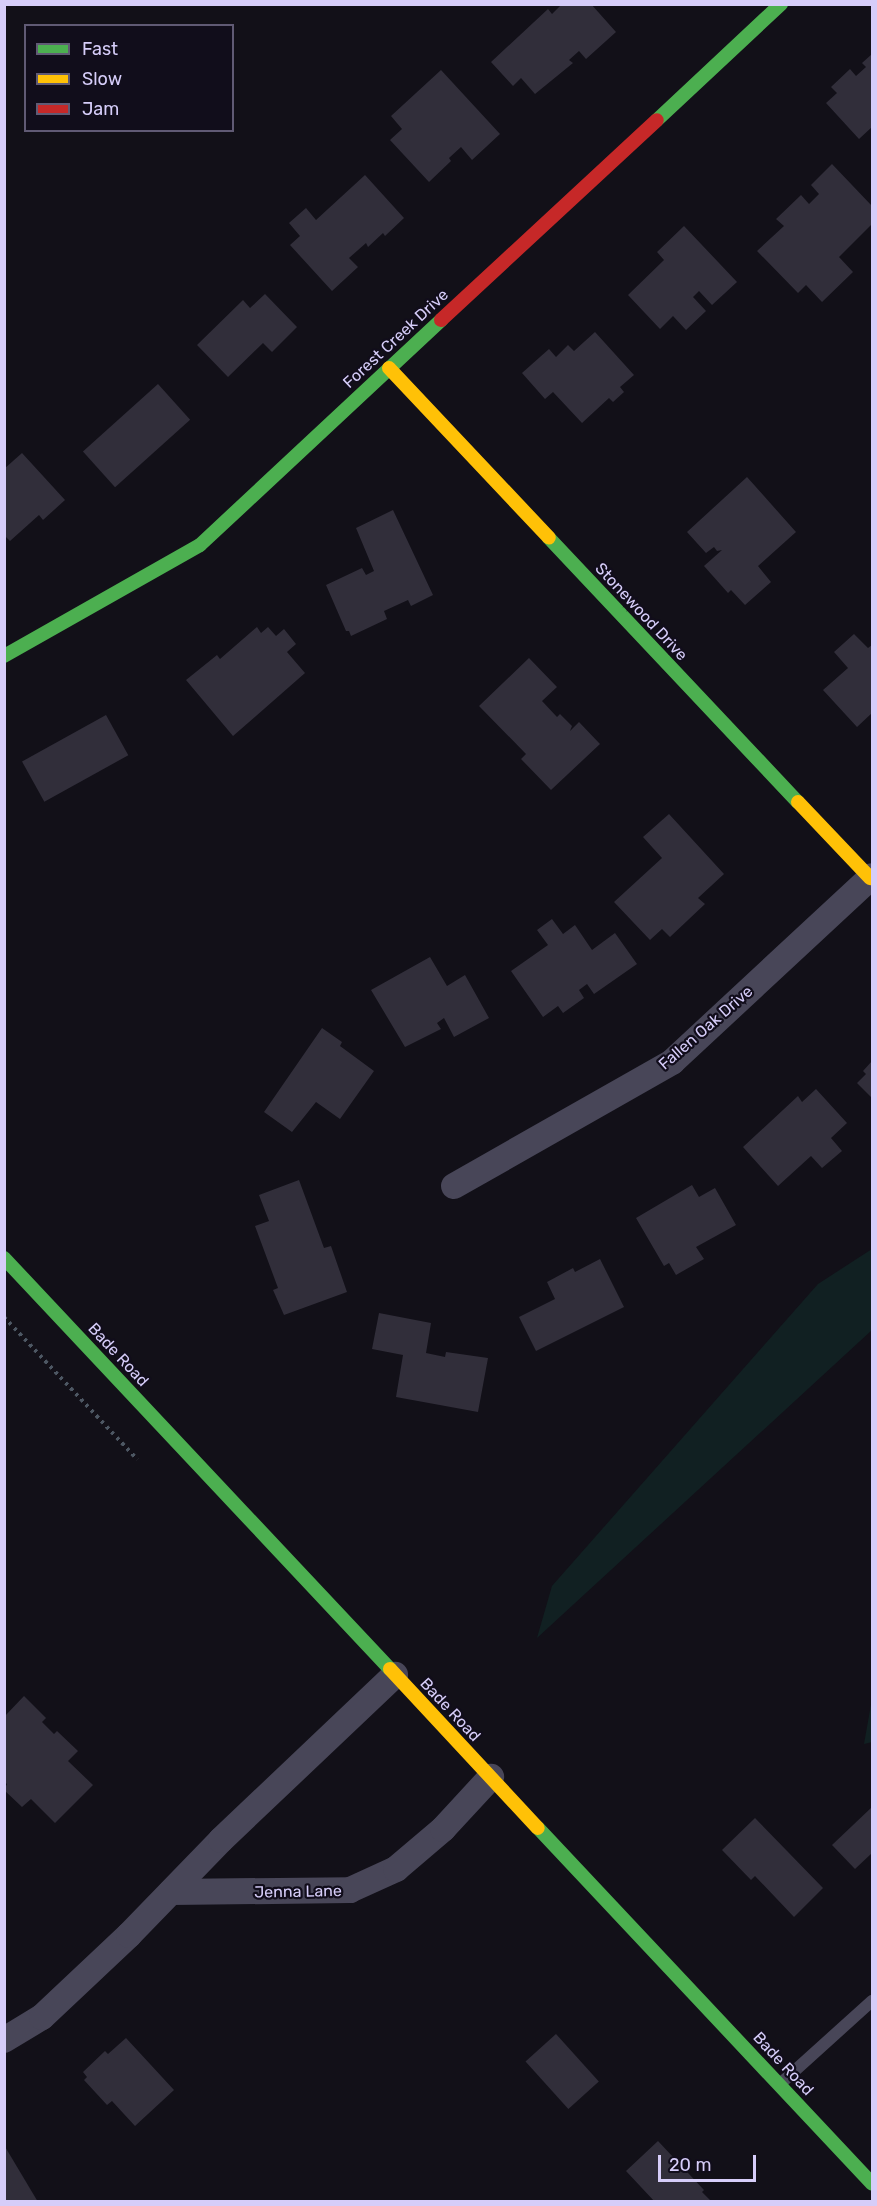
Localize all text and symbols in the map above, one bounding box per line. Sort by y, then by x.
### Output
legend [24,24,234,132]
text: Fast [82,38,118,60]
text: Slow [82,68,122,90]
text: Jam [82,98,119,120]
street label: Forest Creek Drive [339,285,453,393]
street label: Stonewood Drive [591,559,691,665]
street label: Fallen Oak Drive [655,982,757,1074]
street label: Bade Road [84,1319,152,1391]
street label: Bade Road [416,1674,484,1746]
street label: Jenna Lane [254,1882,342,1902]
street label: Bade Road [749,2028,817,2100]
scale bar [661,2143,758,2181]
text: 20 m [669,2154,711,2176]

